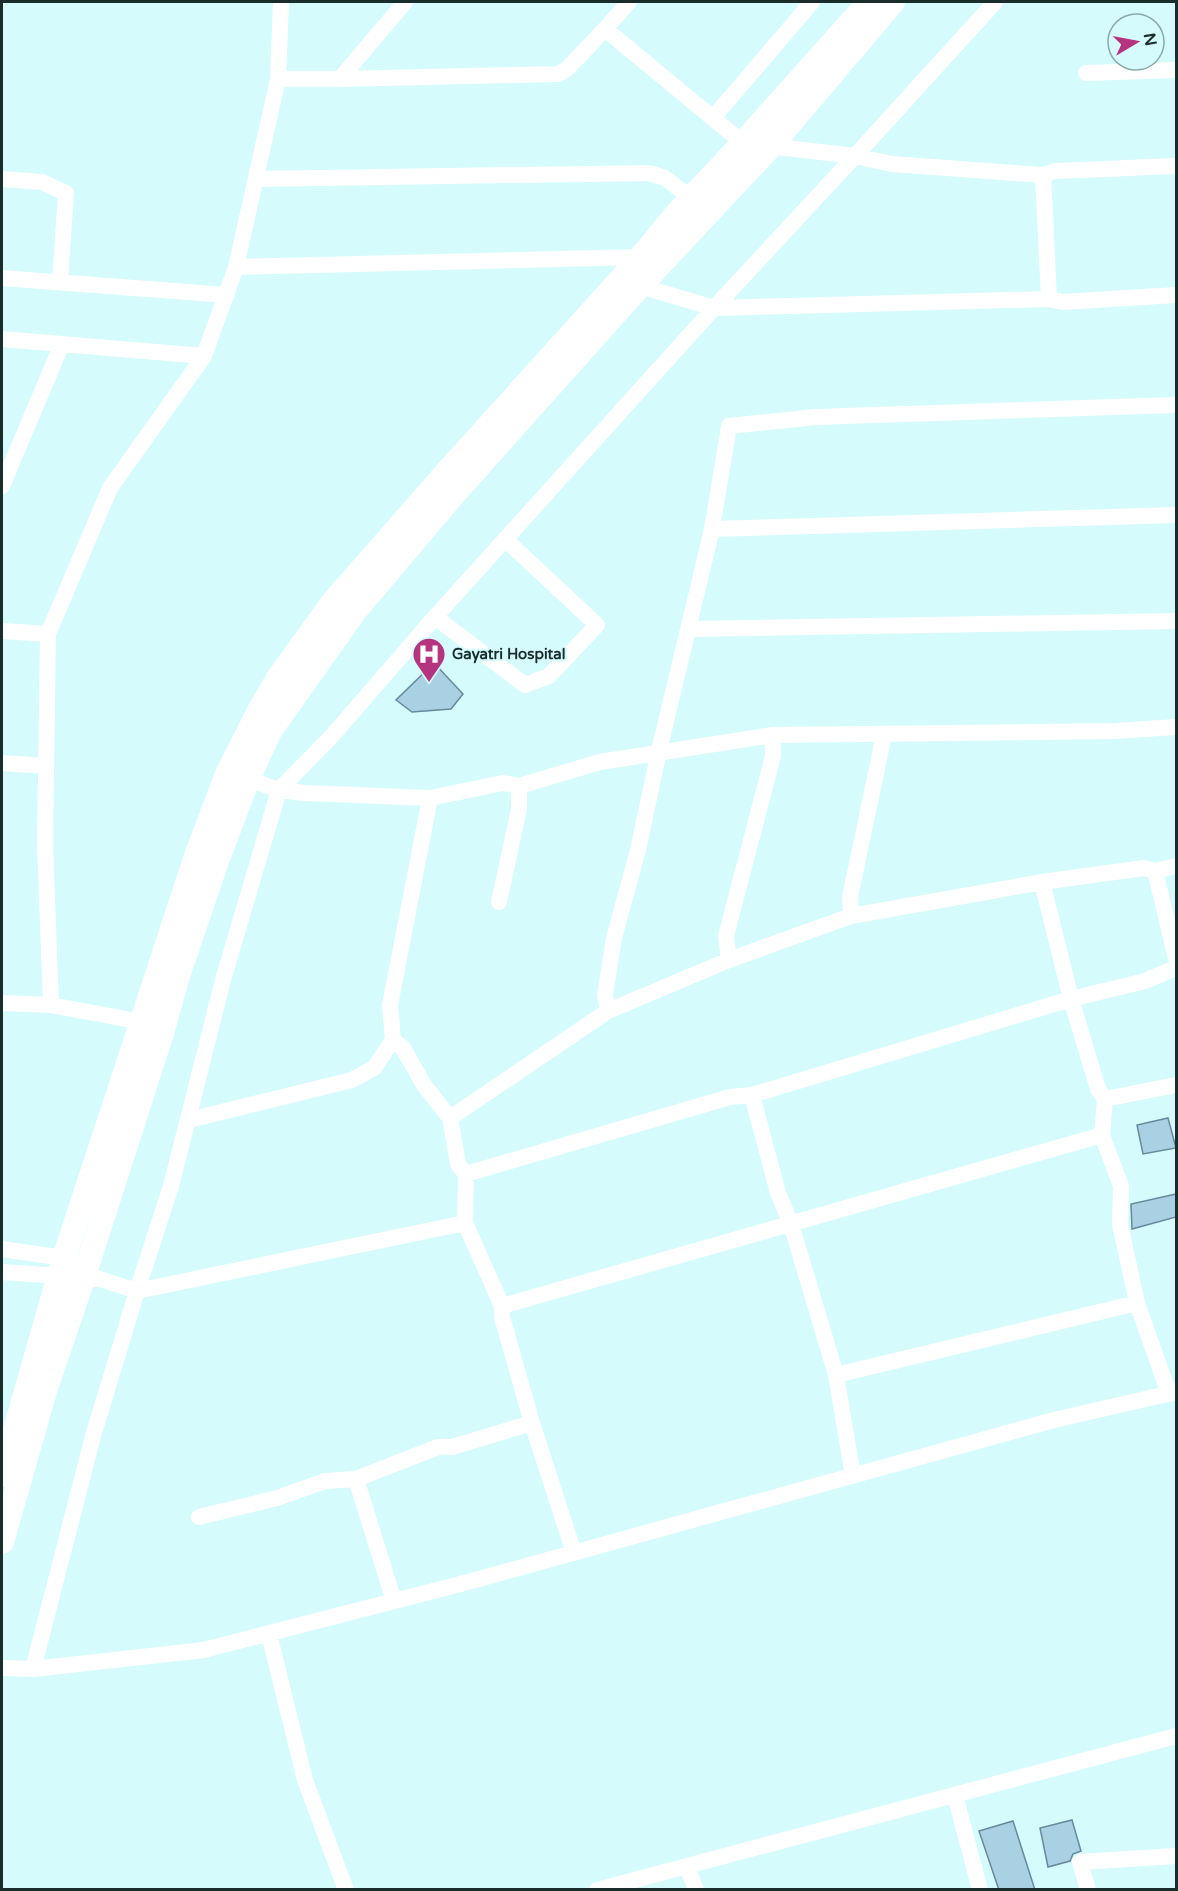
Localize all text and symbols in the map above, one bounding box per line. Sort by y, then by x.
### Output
north arrow [1106,12,1166,72]
text: N [1139,32,1161,48]
hospital icon: Gayatri Hospital [411,636,447,683]
place label: Gayatri Hospital [452,645,566,664]

